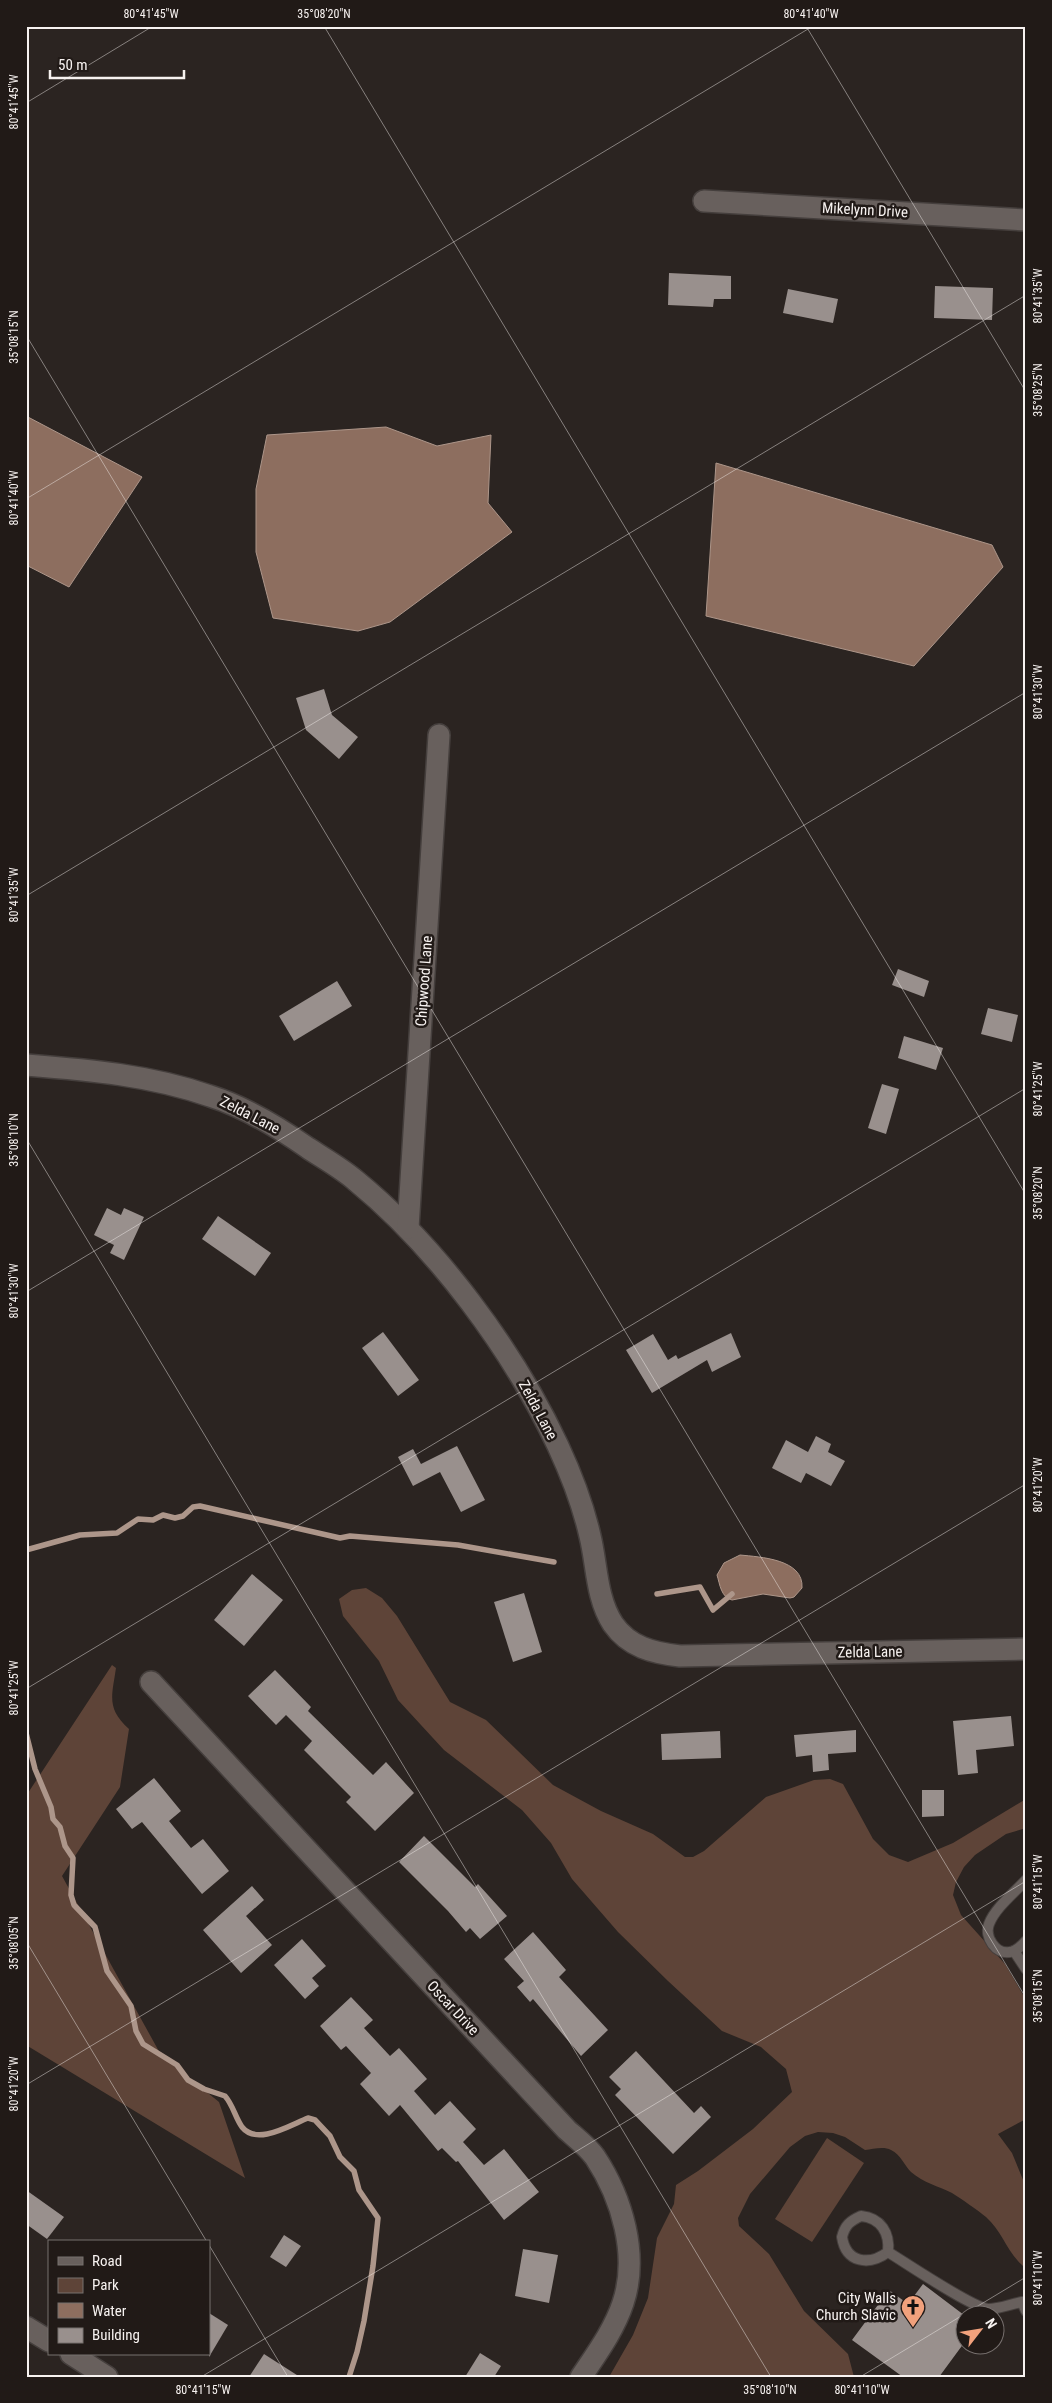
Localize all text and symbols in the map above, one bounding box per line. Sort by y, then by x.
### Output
text: 80°41'45"W [123,7,179,21]
text: 35°08'20"N [297,7,351,21]
text: 80°41'40"W [783,7,839,21]
scale bar [50,48,184,80]
text: 50 m [58,56,88,74]
text: 80°41'45"W [7,74,21,130]
street label: Mikelynn Drive [822,199,908,221]
text: 80°41'35"W [1031,268,1045,324]
text: 35°08'15"N [7,310,21,364]
text: 35°08'25"N [1031,363,1045,417]
text: 80°41'40"W [7,470,21,526]
text: 80°41'30"W [1031,664,1045,720]
text: 80°41'35"W [7,867,21,923]
street label: Chipwood Lane [412,935,436,1027]
text: 80°41'25"W [1031,1061,1045,1117]
street label: Zelda Lane [217,1092,283,1138]
text: 35°08'10"N [7,1113,21,1167]
text: 35°08'20"N [1031,1166,1045,1220]
text: 80°41'30"W [7,1263,21,1319]
street label: Zelda Lane [515,1377,561,1443]
text: 80°41'20"W [1031,1457,1045,1513]
street label: Zelda Lane [837,1642,903,1662]
text: 80°41'25"W [7,1660,21,1716]
text: 80°41'15"W [1031,1854,1045,1910]
text: 35°08'05"N [7,1916,21,1970]
text: 35°08'15"N [1031,1969,1045,2023]
street label: Oscar Drive [423,1977,483,2039]
text: 80°41'20"W [7,2056,21,2112]
legend [48,2240,210,2356]
text: 80°41'10"W [1031,2250,1045,2306]
text: Road [92,2252,122,2270]
text: Park [92,2276,119,2294]
place label: City Walls Church Slavic [816,2289,896,2324]
church icon: City Walls Church Slavic [900,2294,926,2328]
text: Water [92,2302,127,2320]
north arrow [954,2306,1004,2356]
text: N [982,2316,1000,2331]
text: Building [92,2326,140,2344]
text: 80°41'15"W [175,2383,231,2397]
text: 35°08'10"N [743,2383,797,2397]
text: 80°41'10"W [834,2383,890,2397]

